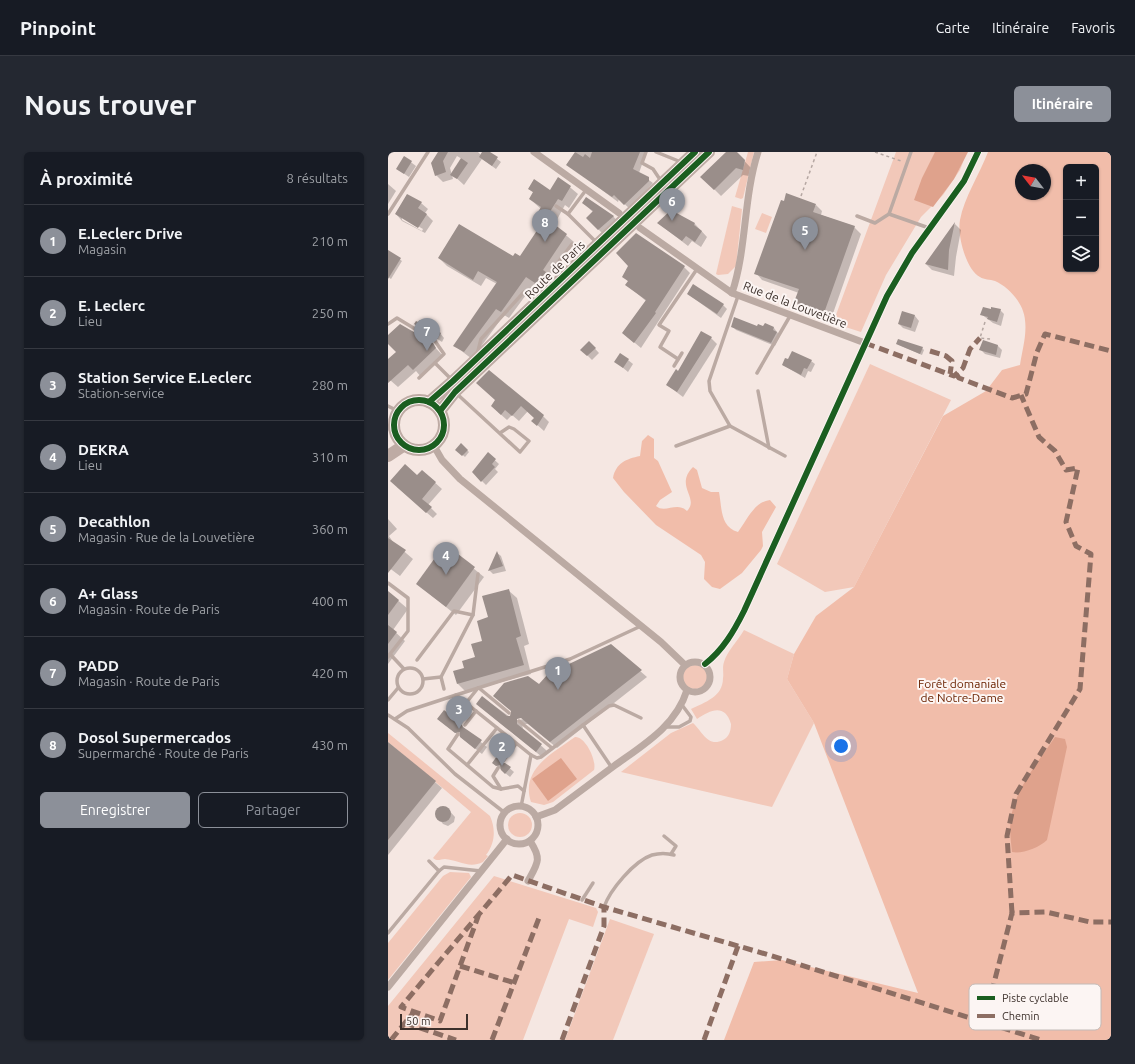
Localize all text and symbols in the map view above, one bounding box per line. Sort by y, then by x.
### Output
text: Pinpoint [20,17,96,39]
text: Carte [936,20,970,36]
text: Itinéraire [992,20,1049,36]
text: Favoris [1071,20,1115,36]
button: Itinéraire [1014,86,1111,122]
text: Nous trouver [24,89,197,120]
north arrow [1015,164,1051,200]
map controls [1063,164,1099,272]
button: + [1063,164,1099,200]
text: À proximité [40,169,133,188]
text: 8 résultats [287,171,348,185]
pin: 6 [659,188,685,221]
button: − [1063,200,1099,236]
pin: 8 [532,209,558,242]
pin: 5 [792,217,818,250]
text: E.Leclerc Drive [78,225,183,242]
text: 1 [49,234,57,248]
text: 210 m [312,234,348,248]
button: layers [1063,236,1099,272]
street label: Route de Paris [522,238,587,301]
text: Magasin [78,242,126,256]
street label: Rue de la Louvetière [741,279,849,330]
text: E. Leclerc [78,297,145,314]
text: 2 [49,306,57,320]
text: 250 m [312,306,348,320]
text: Lieu [78,314,102,328]
pin: 7 [414,318,440,351]
text: Station Service E.Leclerc [78,369,252,386]
text: 3 [49,378,57,392]
text: 280 m [312,378,348,392]
text: Station-service [78,386,164,400]
text: DEKRA [78,441,129,458]
text: 4 [49,450,57,464]
text: 310 m [312,450,348,464]
text: Lieu [78,458,102,472]
text: Decathlon [78,513,150,530]
text: 5 [49,522,57,536]
text: 360 m [312,522,348,536]
text: Magasin · Rue de la Louvetière [78,530,255,544]
pin: 4 [433,542,459,575]
text: A+ Glass [78,585,138,602]
text: 6 [49,594,57,608]
text: 400 m [312,594,348,608]
text: Magasin · Route de Paris [78,602,220,616]
text: PADD [78,657,119,674]
pin: 1 [545,657,571,690]
text: 7 [49,666,57,680]
text: 420 m [312,666,348,680]
text: Magasin · Route de Paris [78,674,220,688]
park label: Forêt domaniale de Notre-Dame [918,677,1006,704]
pin: 3 [446,696,472,729]
text: Dosol Supermercados [78,729,231,746]
pin: 2 [489,733,515,766]
your location [831,736,851,756]
text: 8 [49,738,57,752]
text: 430 m [312,738,348,752]
text: Supermarché · Route de Paris [78,746,249,760]
button: Enregistrer [40,792,190,828]
button: Partager [198,792,348,828]
legend [969,984,1101,1030]
text: Piste cyclable [1002,992,1069,1004]
text: Chemin [1002,1010,1040,1022]
scale bar [400,1012,468,1031]
text: 50 m [406,1015,430,1027]

